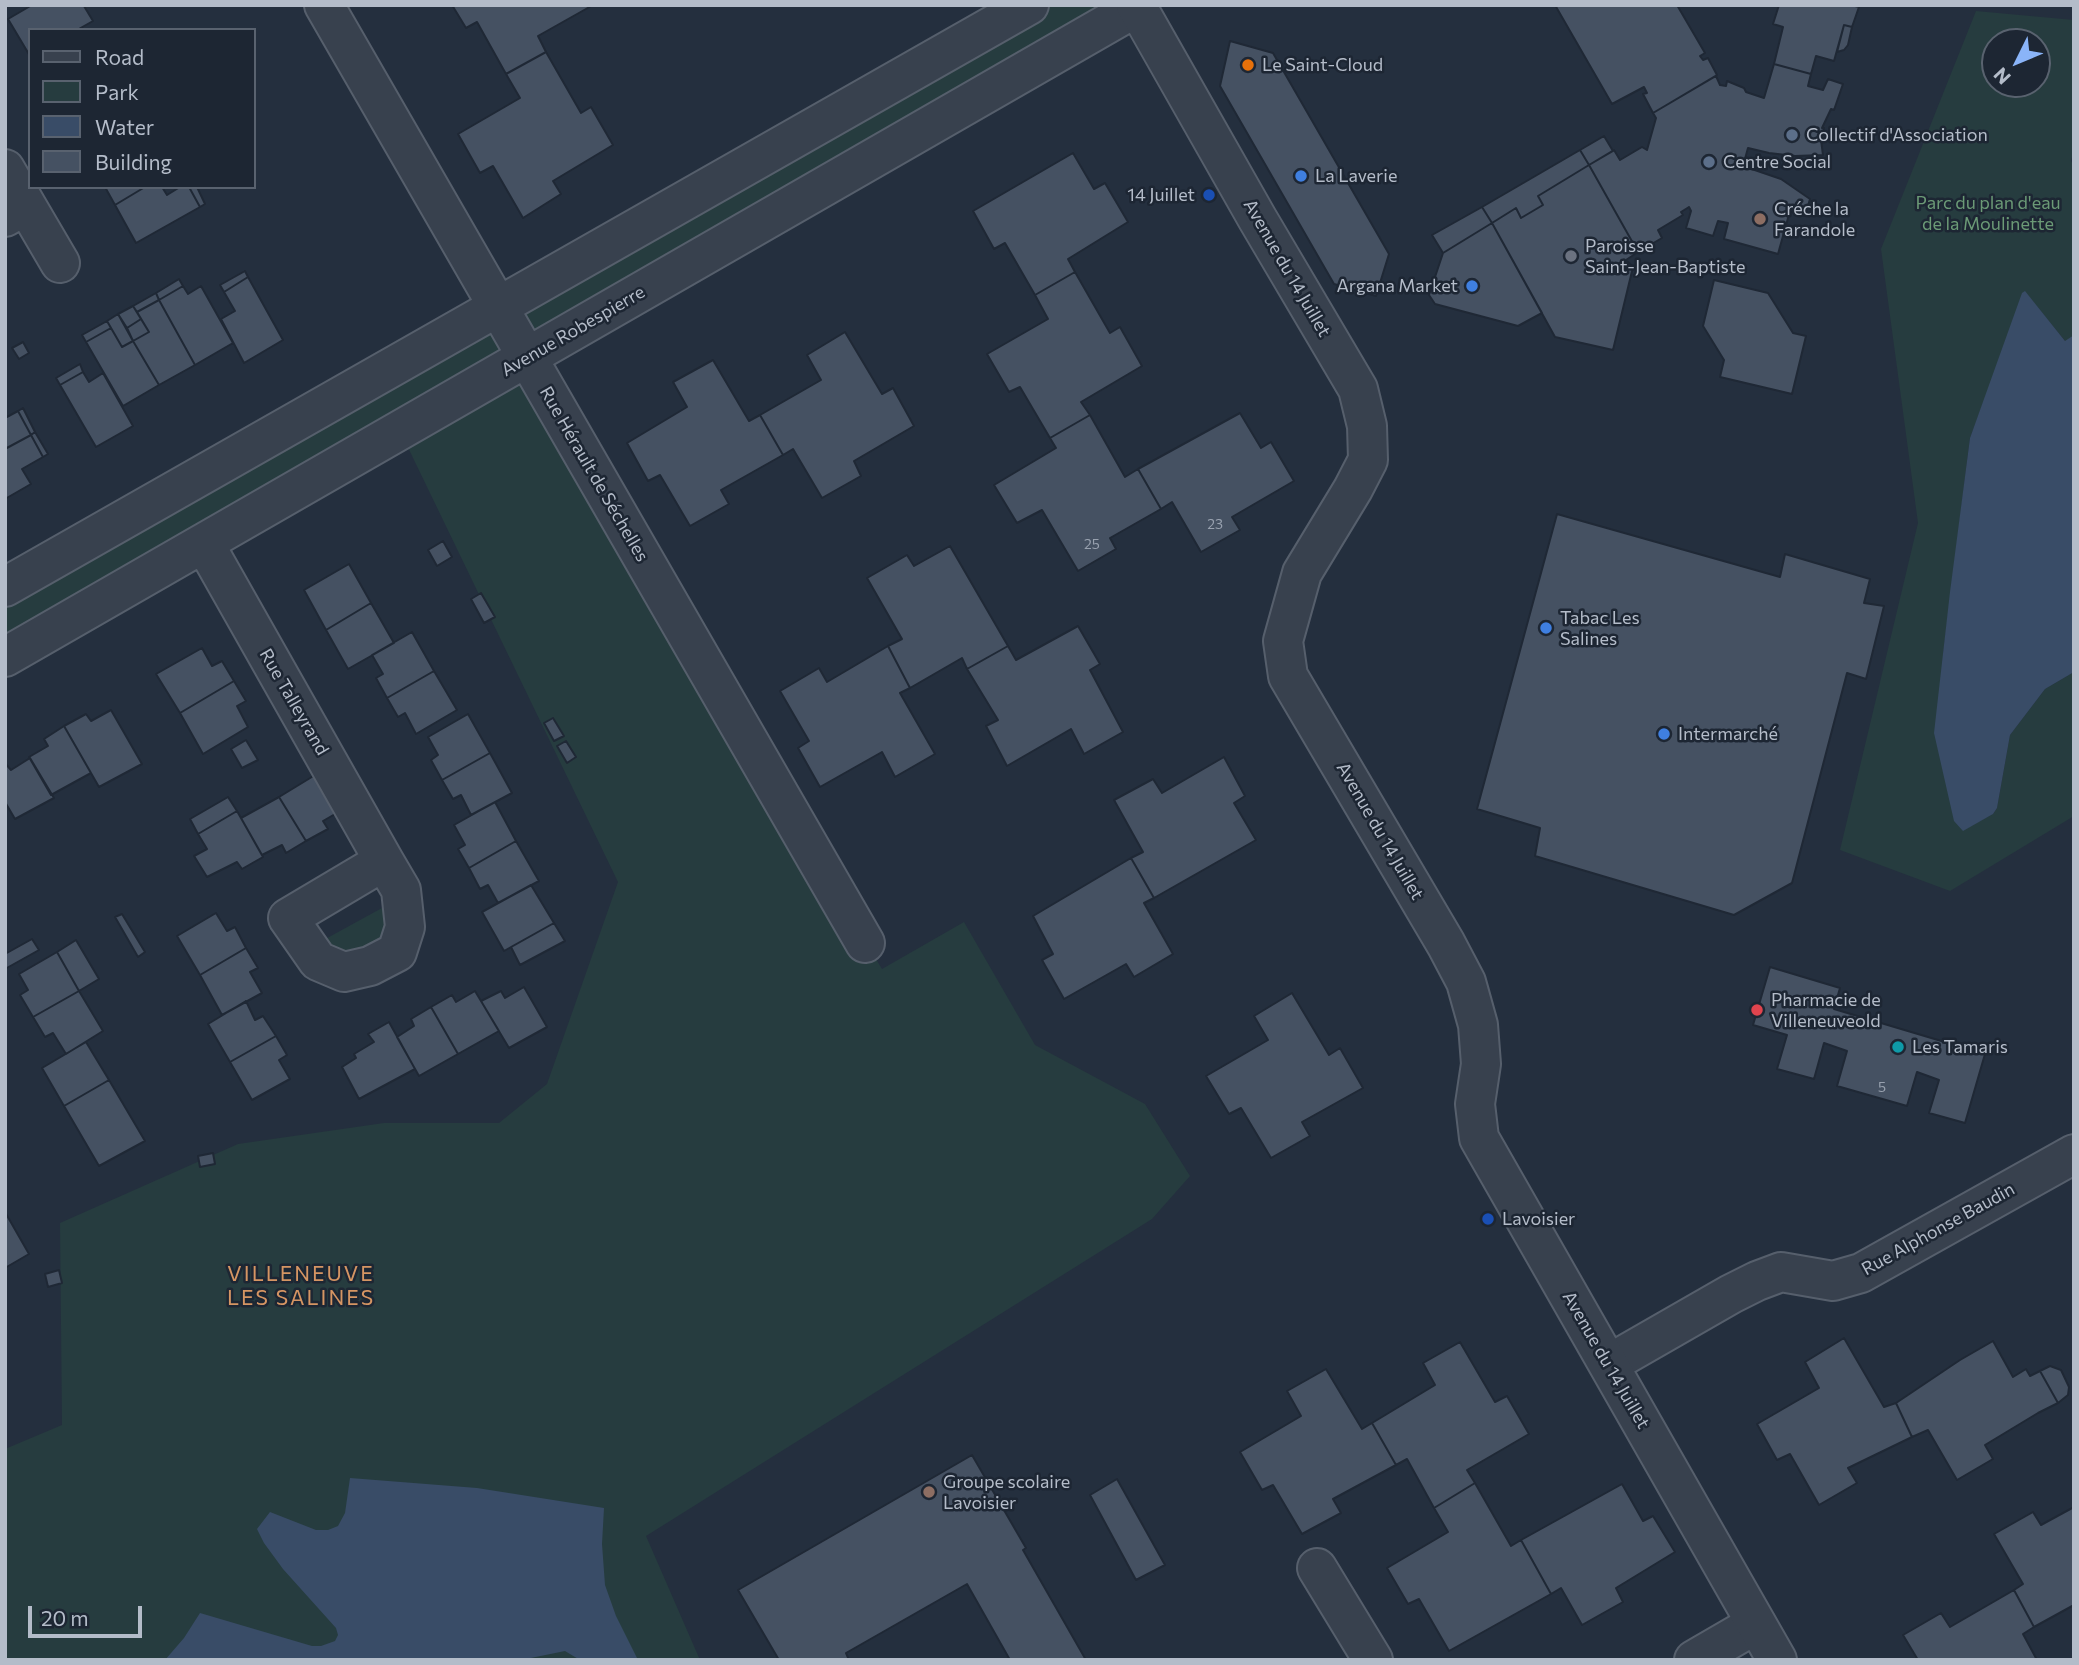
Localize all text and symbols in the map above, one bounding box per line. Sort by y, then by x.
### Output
legend [28,28,256,189]
north arrow [1981,28,2051,98]
text: Road [95,44,144,69]
place label: Le Saint-Cloud [1262,54,1383,76]
marker: Le Saint-Cloud [1240,57,1256,73]
text: N [1988,63,2015,89]
text: Park [95,79,139,104]
text: Water [95,114,154,139]
place label: Collectif d'Association [1806,124,1988,146]
marker: Collectif d'Association [1784,127,1800,143]
text: Building [95,149,172,174]
place label: Centre Social [1723,151,1831,173]
marker: Centre Social [1701,154,1717,170]
place label: La Laverie [1315,165,1397,187]
marker: La Laverie [1293,168,1309,184]
place label: 14 Juillet [1127,184,1195,206]
marker: 14 Juillet [1201,187,1217,203]
park label: Parc du plan d'eau de la Moulinette [1915,192,2061,234]
street label: Avenue du 14 Juillet [1239,195,1335,341]
place label: Créche la Farandole [1774,198,1855,241]
marker: Créche la Farandole [1752,211,1768,227]
place label: Paroisse Saint-Jean-Baptiste [1585,235,1745,278]
marker: Paroisse Saint-Jean-Baptiste [1563,248,1579,264]
place label: Argana Market [1336,275,1458,297]
marker: Argana Market [1464,278,1480,294]
street label: Avenue Robespierre [497,281,649,381]
street label: Rue Hérault de Séchelles [535,383,653,565]
house number: 23 [1207,516,1223,532]
house number: 25 [1084,536,1100,552]
place label: Tabac Les Salines [1560,607,1640,650]
marker: Tabac Les Salines [1538,620,1554,636]
street label: Rue Talleyrand [255,645,333,759]
place label: Intermarché [1678,723,1778,745]
marker: Intermarché [1656,726,1672,742]
street label: Avenue du 14 Juillet [1332,758,1428,904]
place label: Pharmacie de Villeneuveold [1771,989,1881,1032]
marker: Pharmacie de Villeneuveold [1749,1002,1765,1018]
place label: Les Tamaris [1912,1036,2008,1058]
marker: Les Tamaris [1890,1039,1906,1055]
house number: 5 [1878,1079,1886,1095]
street label: Rue Alphonse Baudin [1858,1178,2018,1280]
place label: Lavoisier [1502,1208,1575,1230]
marker: Lavoisier [1480,1211,1496,1227]
district label: VILLENEUVE LES SALINES [228,1261,374,1311]
street label: Avenue du 14 Juillet [1558,1287,1654,1433]
place label: Groupe scolaire Lavoisier [943,1471,1070,1514]
marker: Groupe scolaire Lavoisier [921,1484,937,1500]
scale bar [32,1592,145,1636]
text: 20 m [41,1605,89,1630]

